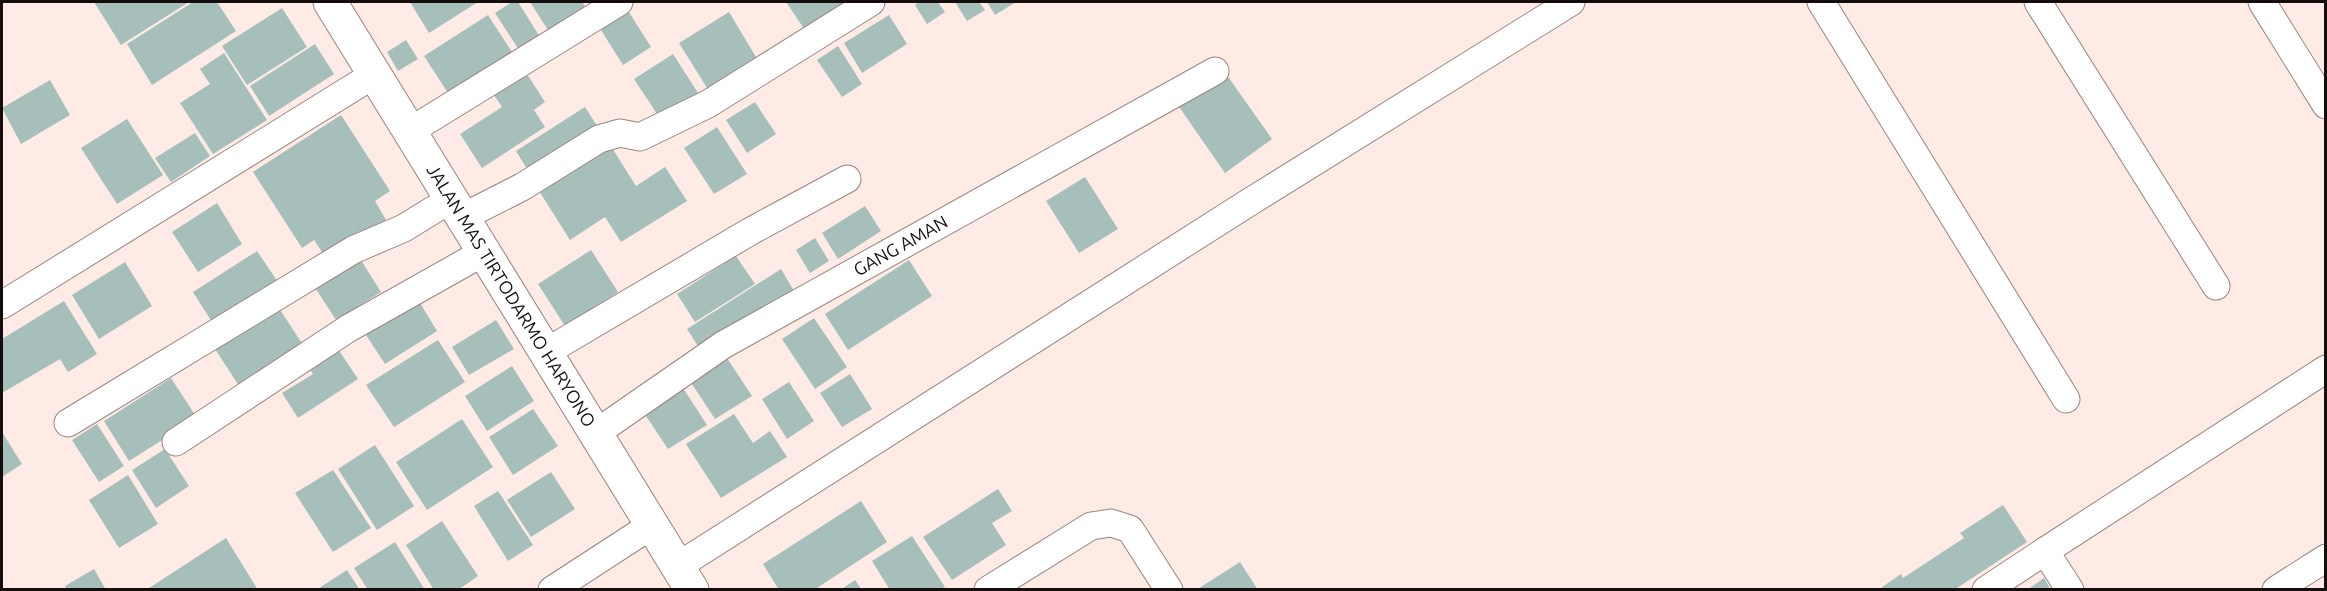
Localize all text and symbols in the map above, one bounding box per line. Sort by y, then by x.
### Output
street label: JALAN MAS TIRTODARMO HARYONO [423,160,600,430]
street label: GANG AMAN [850,211,951,279]

